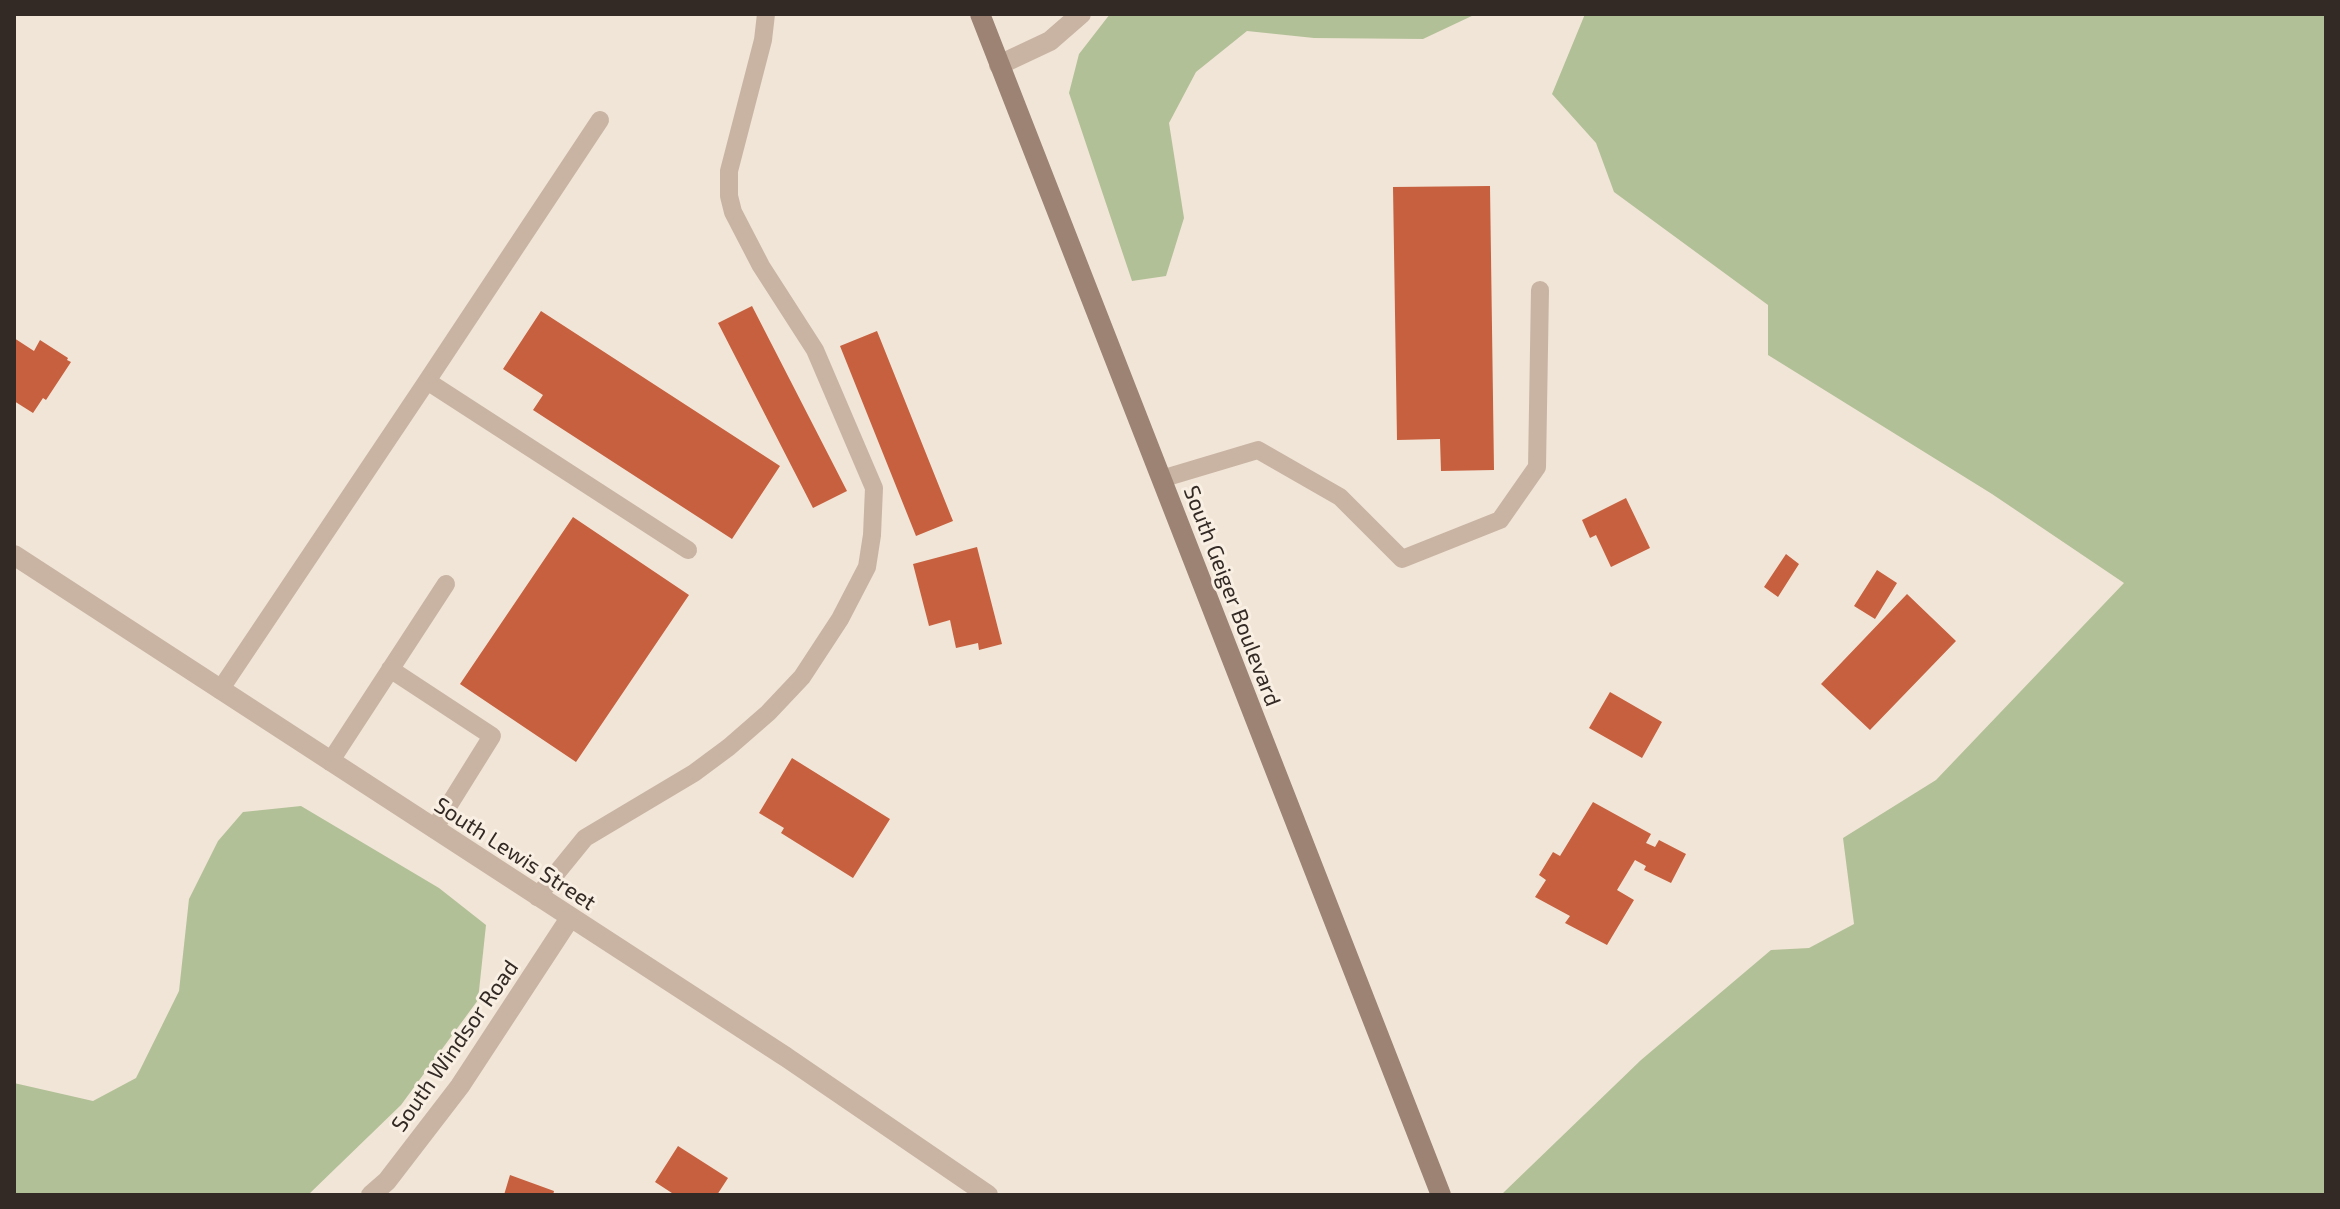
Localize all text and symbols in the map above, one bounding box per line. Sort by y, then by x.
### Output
street label: South Geiger Boulevard [1178,482,1286,710]
street label: South Lewis Street [429,792,601,916]
street label: South Windsor Road [386,955,524,1137]

